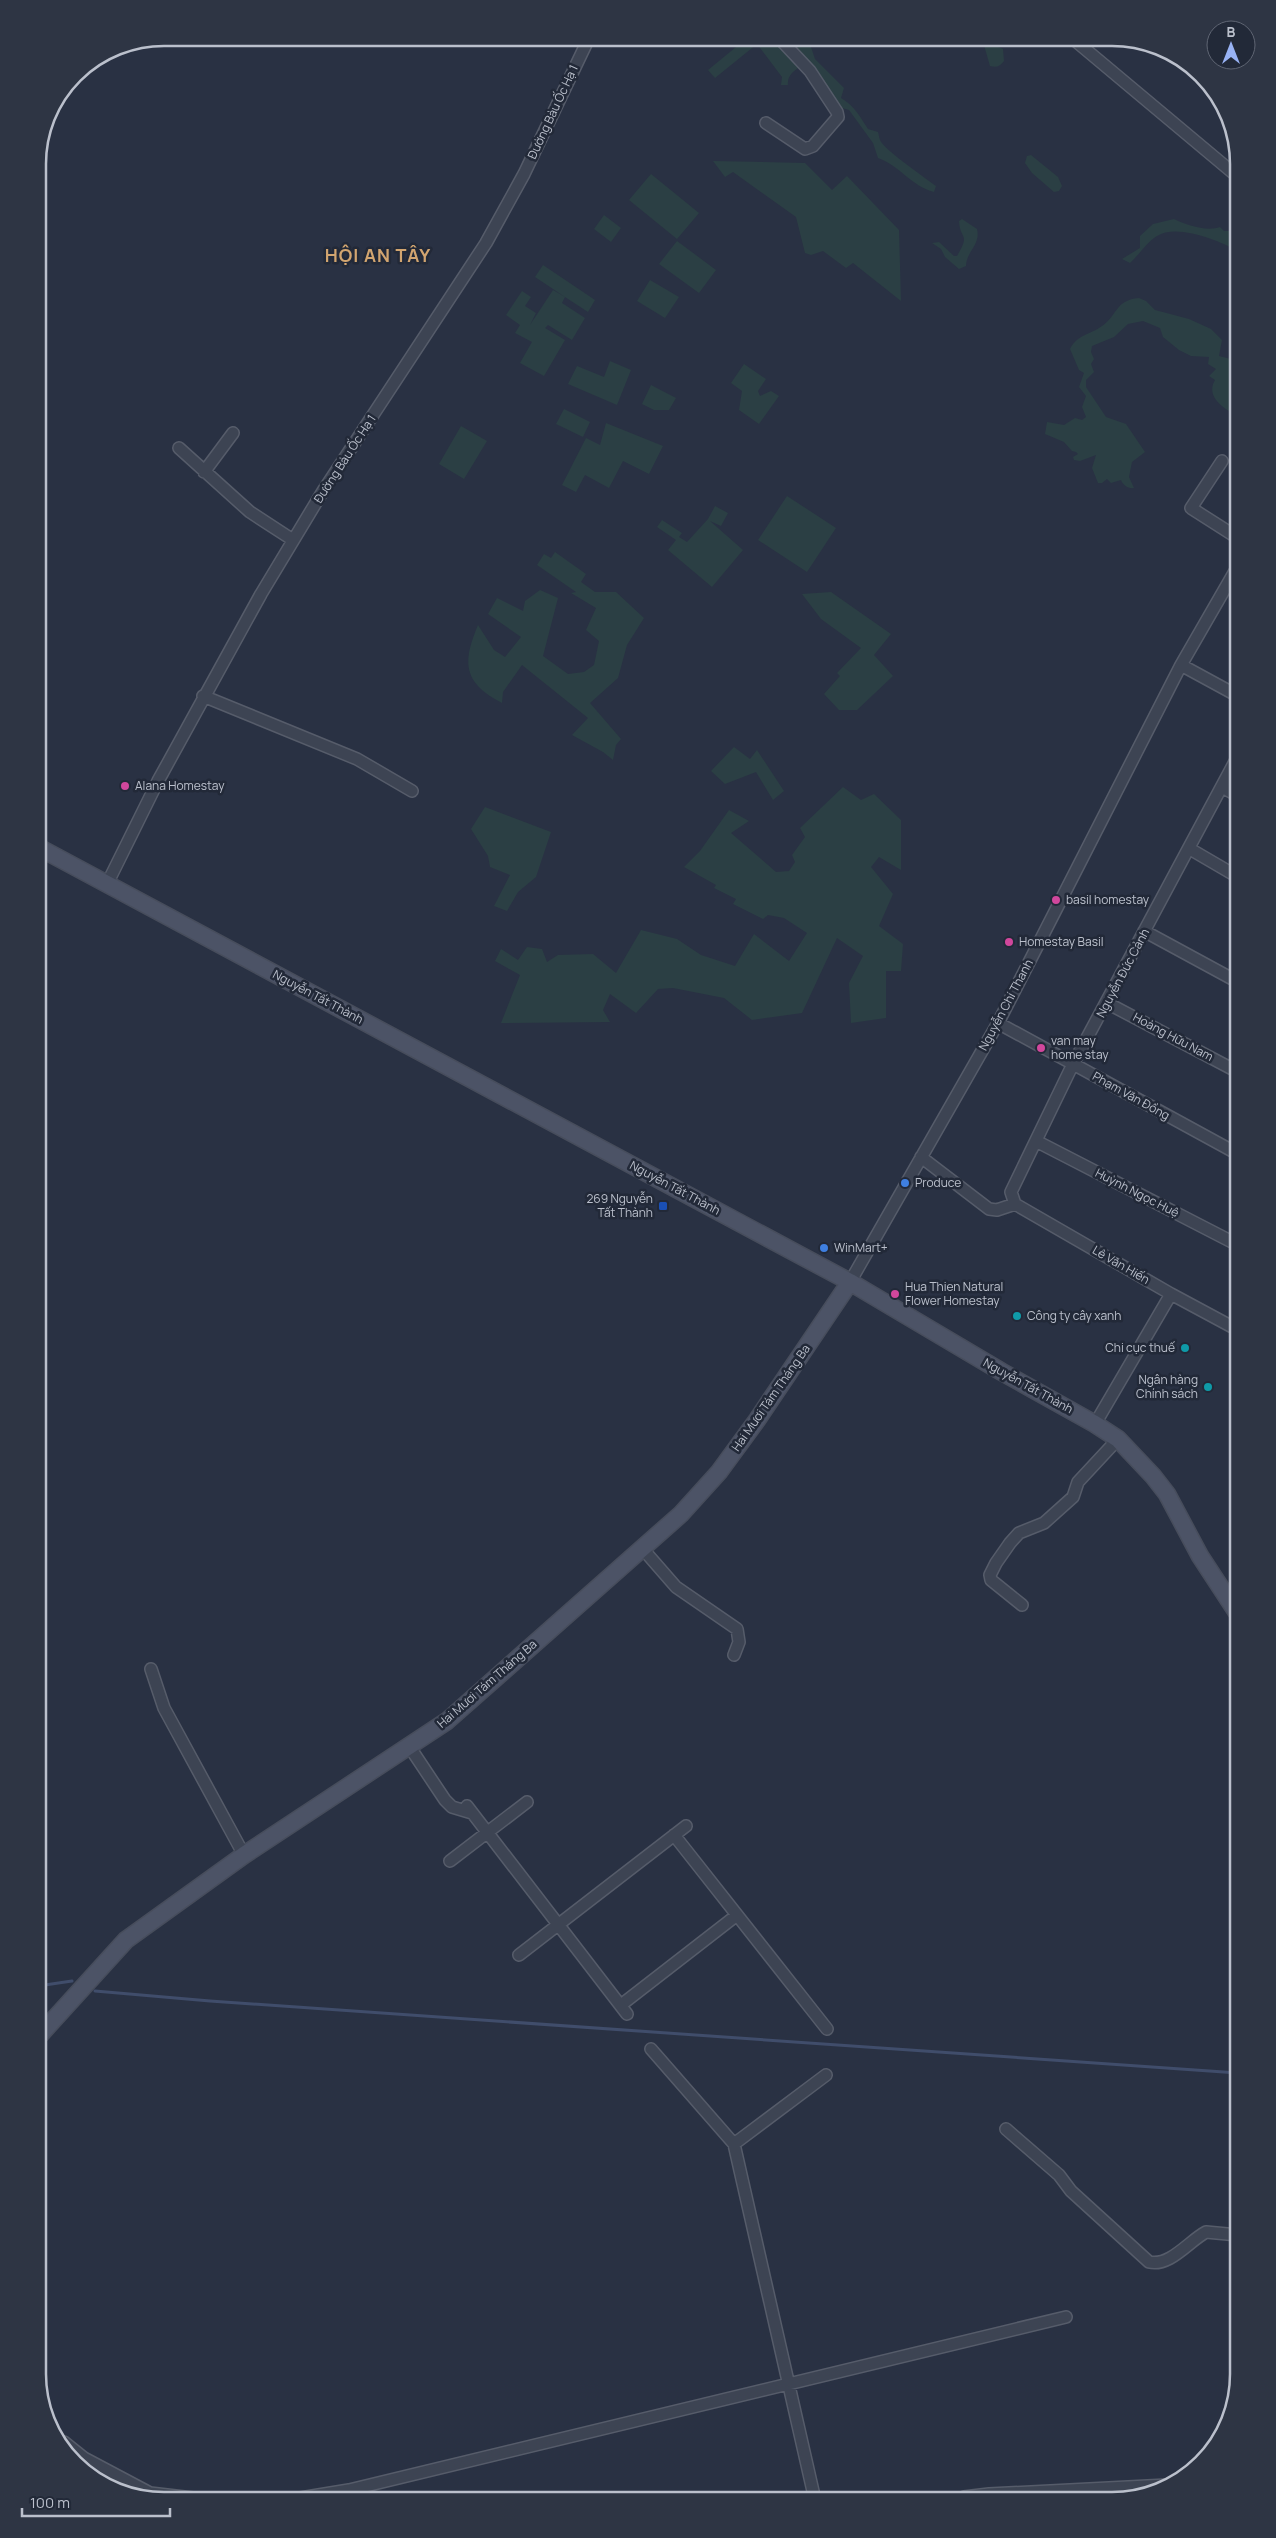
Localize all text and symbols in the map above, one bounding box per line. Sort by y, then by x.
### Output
north arrow [1206,20,1256,70]
text: B [1227,22,1236,41]
street label: Đường Bàu Ốc Hạ 1 [522,61,582,162]
district label: HỘI AN TÂY [325,243,431,267]
street label: Đường Bàu Ốc Hạ 1 [309,411,380,506]
place label: Alana Homestay [135,777,225,794]
marker: Alana Homestay [119,780,131,792]
place label: basil homestay [1066,891,1150,908]
marker: basil homestay [1050,894,1062,906]
street label: Nguyễn Đức Cảnh [1092,925,1153,1020]
place label: Homestay Basil [1019,933,1104,950]
marker: Homestay Basil [1003,936,1015,948]
street label: Nguyễn Chí Thanh [974,956,1037,1053]
street label: Nguyễn Tất Thành [270,966,367,1028]
street label: Hoàng Hữu Nam [1130,1008,1216,1065]
place label: van may home stay [1051,1032,1109,1063]
marker: van may home stay [1035,1042,1047,1054]
street label: Phạm Văn Đồng [1090,1067,1173,1124]
street label: Nguyễn Tất Thành [627,1157,724,1219]
street label: Huỳnh Ngọc Huệ [1092,1164,1182,1221]
place label: Produce [915,1174,961,1191]
marker: Produce [899,1177,911,1189]
place label: 269 Nguyễn Tất Thành [586,1190,653,1221]
marker: 269 Nguyễn Tất Thành [657,1200,669,1212]
place label: WinMart+ [834,1239,888,1256]
street label: Lê Văn Hiến [1090,1241,1153,1288]
marker: WinMart+ [818,1242,830,1254]
place label: Hua Thien Natural Flower Homestay [905,1278,1003,1309]
marker: Hua Thien Natural Flower Homestay [889,1288,901,1300]
place label: Công ty cây xanh [1027,1307,1121,1324]
marker: Công ty cây xanh [1011,1310,1023,1322]
place label: Chi cục thuế [1105,1339,1175,1356]
street label: Hai Mươi Tám Tháng Ba [727,1341,814,1455]
marker: Chi cục thuế [1179,1342,1191,1354]
street label: Nguyễn Tất Thành [980,1354,1076,1417]
place label: Ngân hàng Chính sách [1136,1371,1198,1402]
marker: Ngân hàng Chính sách [1202,1381,1214,1393]
street label: Hai Mươi Tám Tháng Ba [433,1636,540,1732]
scale bar [22,2486,170,2518]
text: 100 m [30,2492,70,2513]

